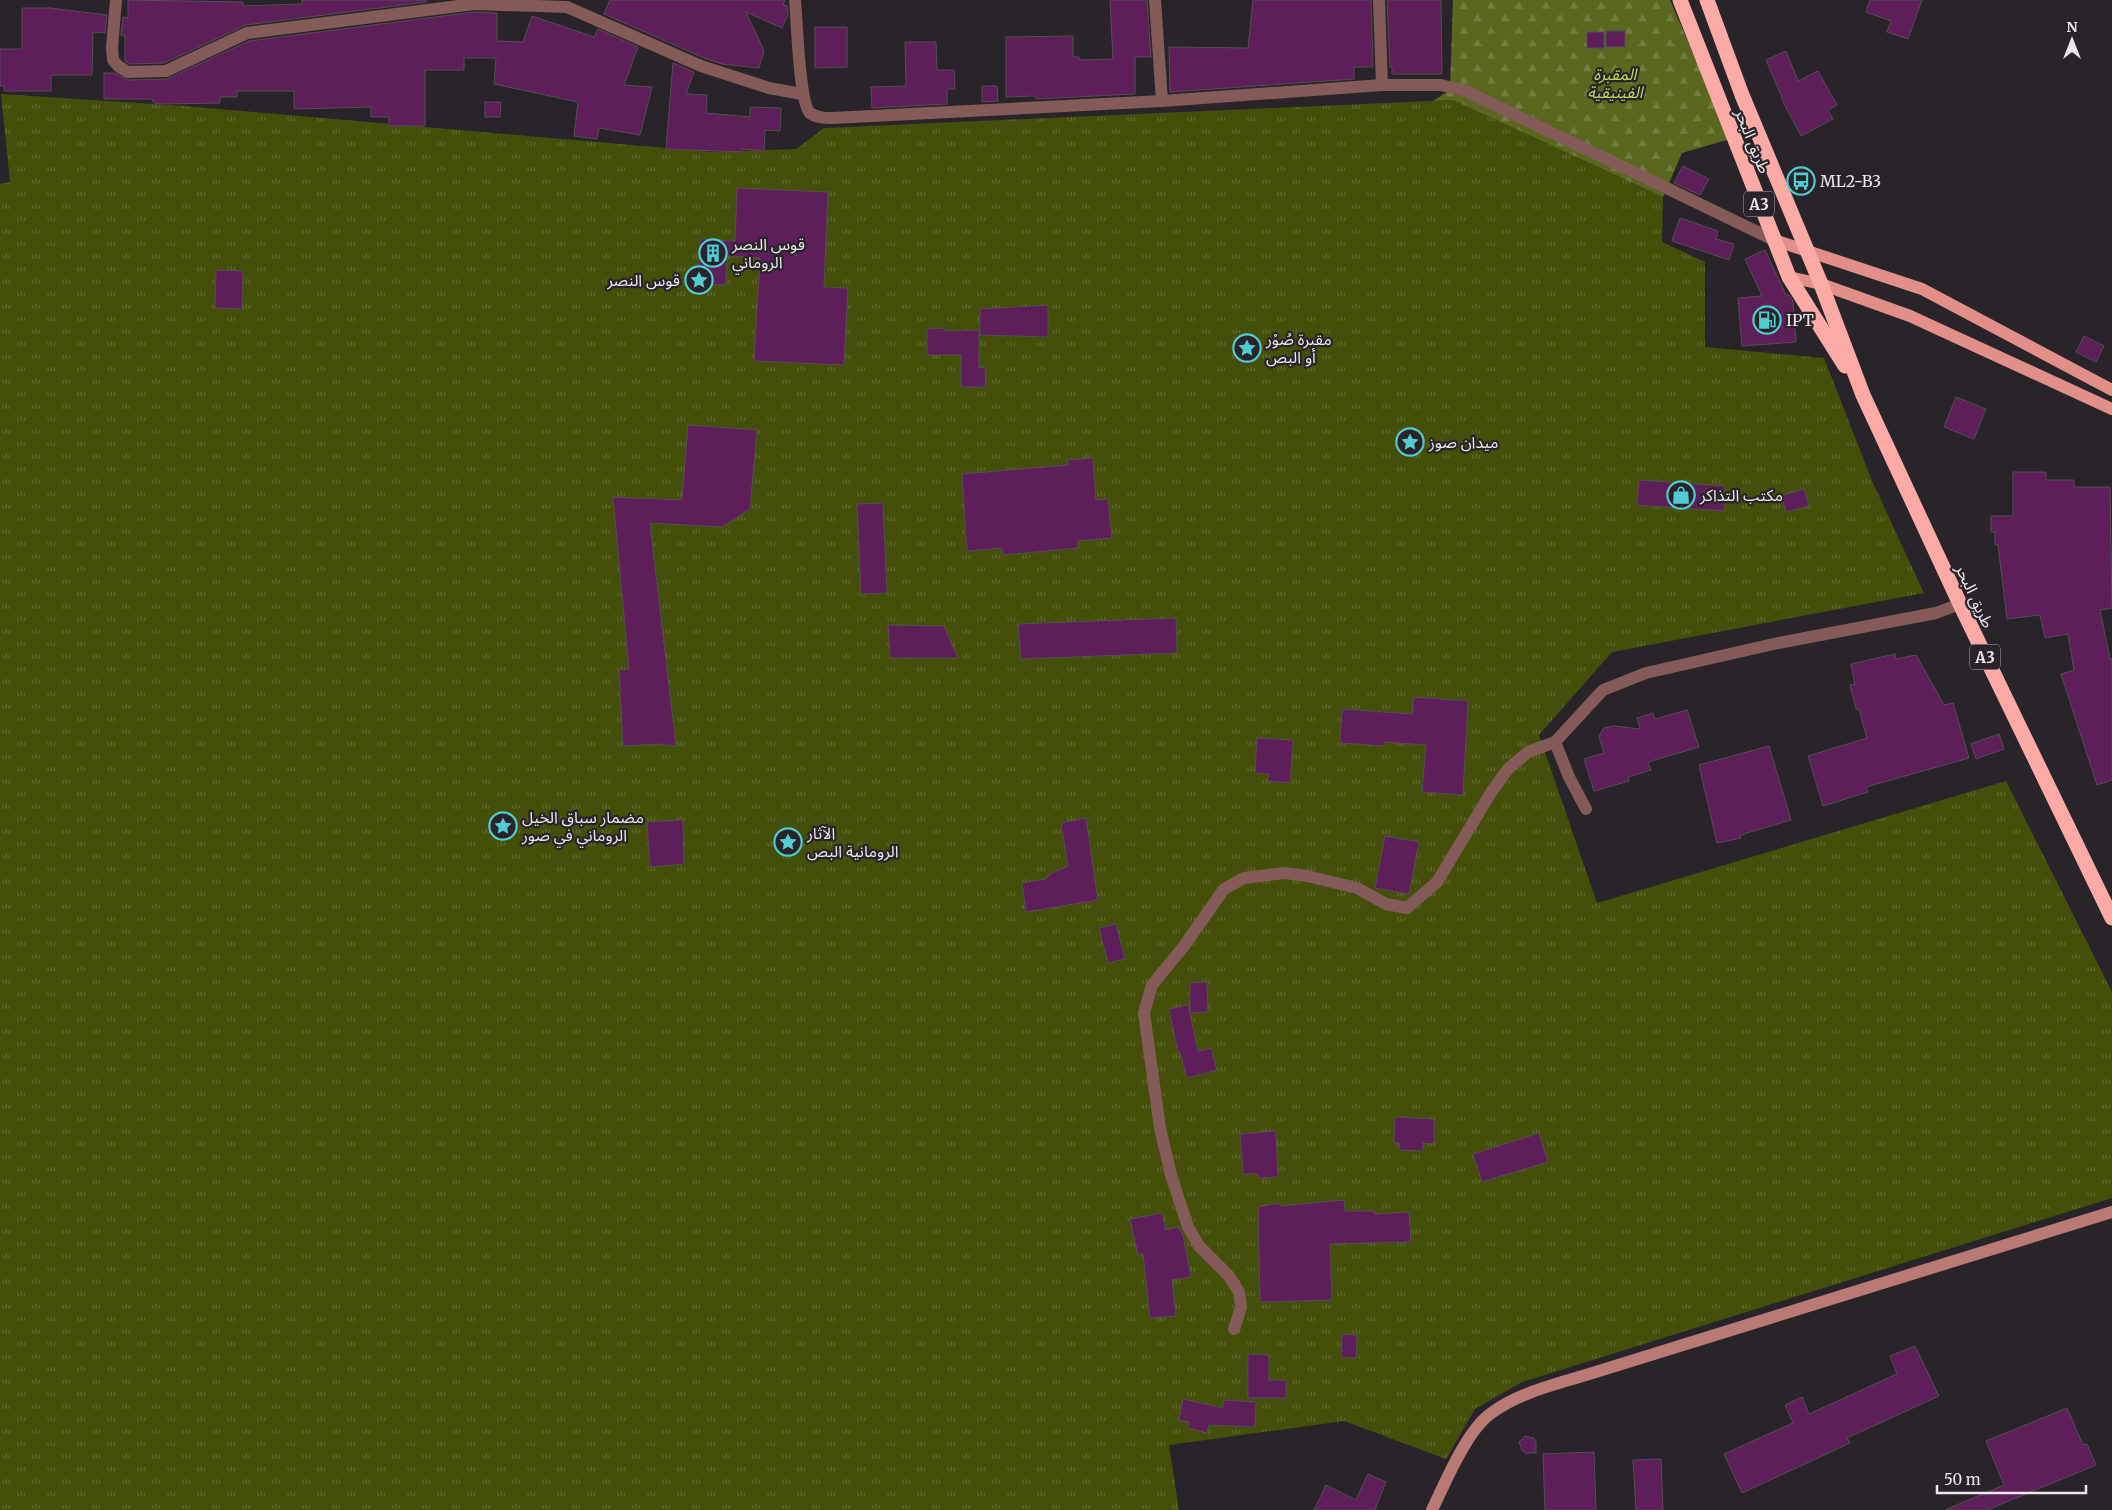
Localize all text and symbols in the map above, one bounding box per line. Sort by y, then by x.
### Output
north arrow [2047,15,2097,65]
text: N [2066,18,2078,36]
park label: المقبرة الفينيقية [1588,64,1645,102]
street label: طريق البحر [1730,105,1775,177]
bus stop icon: ML2-B3 [1786,166,1816,196]
place label: ML2-B3 [1820,171,1881,191]
road number: A3 [1744,192,1774,216]
place label: قوس النصر الروماني [731,234,805,275]
building icon: قوس النصر الروماني [698,238,728,268]
place icon: قوس النصر [684,265,714,295]
place label: قوس النصر [606,270,680,290]
fuel station icon: IPT [1752,305,1782,335]
place label: IPT [1786,310,1814,330]
place label: مقبرة صُوْر أو البص [1265,329,1332,367]
place icon: مقبرة صُوْر أو البص [1232,333,1262,363]
place icon: ميدان صوز [1395,427,1425,457]
place label: ميدان صوز [1428,432,1498,452]
shop icon: مكتب التذاكر [1666,480,1696,510]
place label: مكتب التذاكر [1699,485,1783,505]
street label: طريق البحر [1950,560,1999,632]
road number: A3 [1970,644,2000,670]
place label: مضمار سباق الخيل الروماني في صور [521,807,644,848]
place icon: مضمار سباق الخيل الروماني في صور [488,811,518,841]
place label: الآثار الرومانية البص [806,823,898,861]
place icon: الآثار الرومانية البص [773,827,803,857]
scale bar [1937,1462,2086,1494]
text: 50 m [1944,1470,1981,1489]

